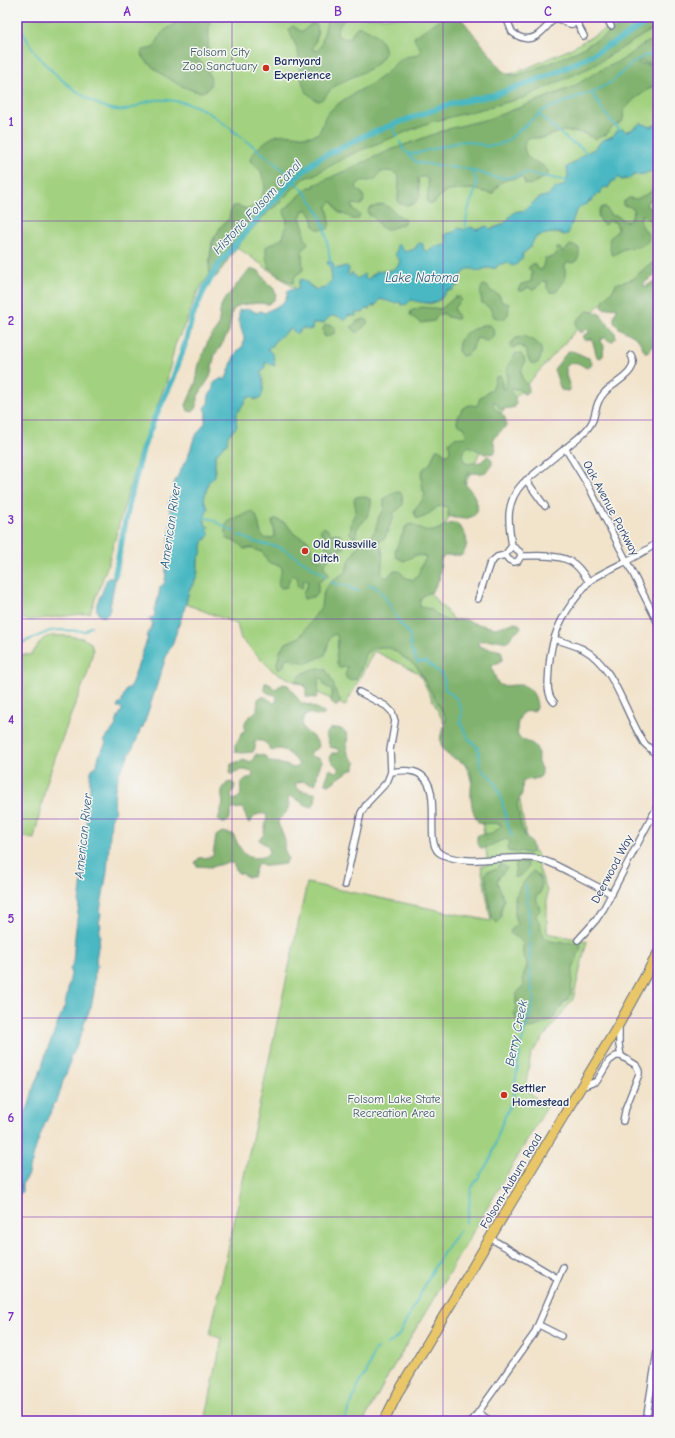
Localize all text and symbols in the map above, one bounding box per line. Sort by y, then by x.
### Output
text: A [123,4,131,19]
text: B [334,4,342,19]
text: C [544,4,552,19]
park label: Folsom City Zoo Sanctuary [183,45,258,73]
place label: Barnyard Experience [274,54,331,82]
marker: Barnyard Experience [261,63,271,73]
text: 1 [8,114,14,129]
water label: Historic Folsom Canal [210,157,305,257]
water label: Lake Natoma [385,270,459,285]
text: 2 [8,313,14,328]
street label: Oak Avenue Parkway [580,458,642,559]
water label: American River [156,482,183,570]
text: 3 [8,512,14,527]
place label: Old Russville Ditch [313,537,377,565]
marker: Old Russville Ditch [300,546,310,556]
text: 4 [8,712,14,727]
water label: American River [71,792,95,880]
street label: Deerwood Way [588,832,636,906]
text: 5 [8,911,15,926]
water label: Berry Creek [502,998,530,1067]
place label: Settler Homestead [512,1081,569,1109]
marker: Settler Homestead [499,1090,509,1100]
park label: Folsom Lake State Recreation Area [347,1092,441,1120]
text: 6 [8,1110,15,1125]
street label: Folsom-Auburn Road [477,1131,545,1231]
text: 7 [8,1309,14,1324]

